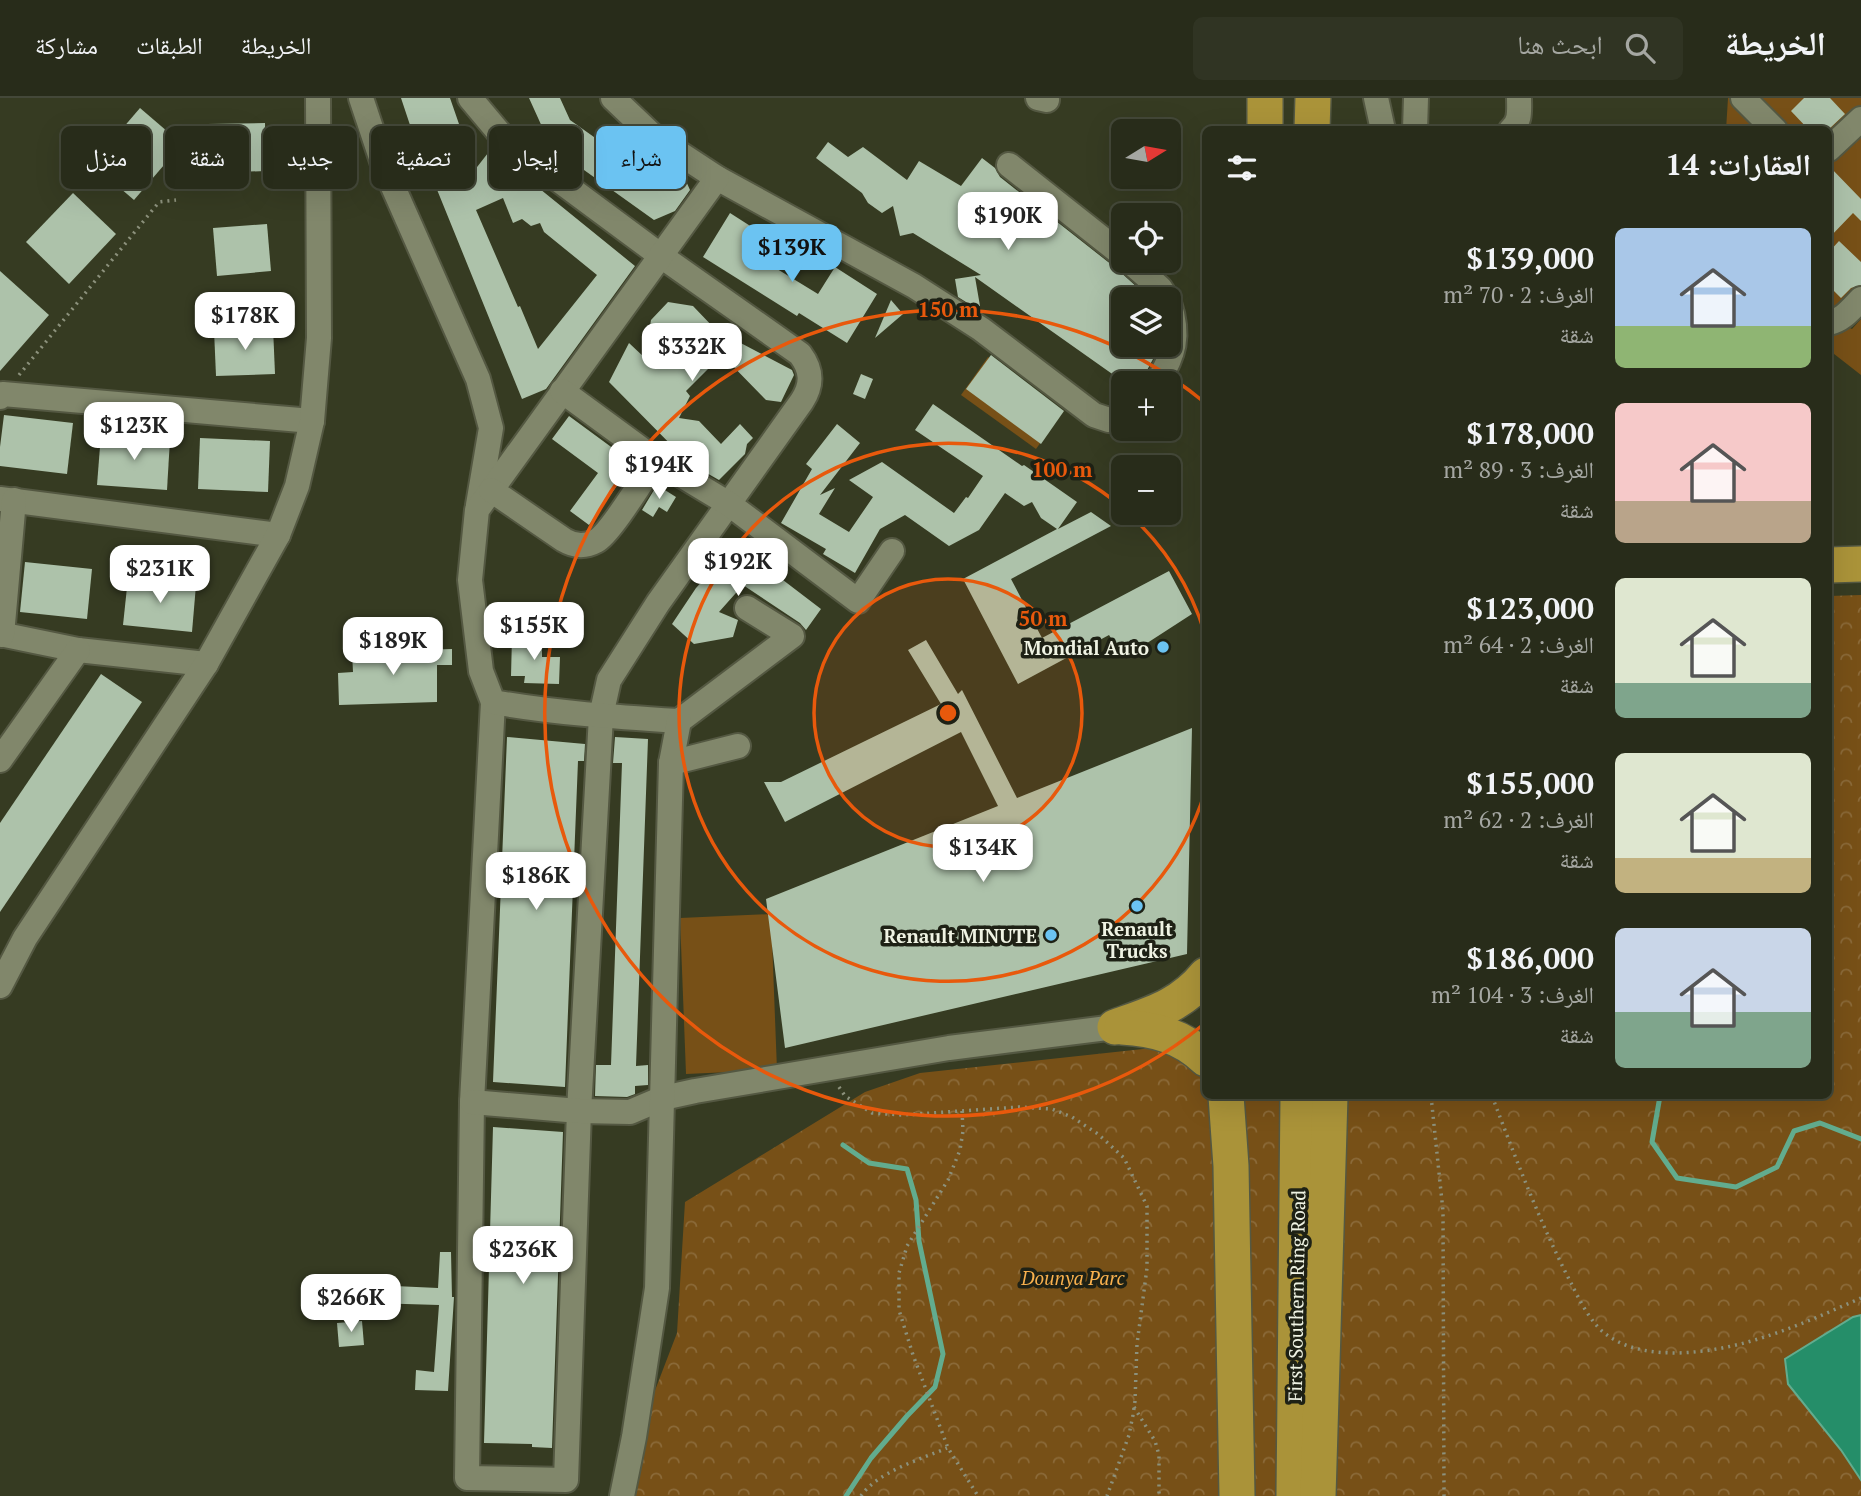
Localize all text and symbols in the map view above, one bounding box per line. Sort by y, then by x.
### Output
search box [1193,17,1683,80]
text: الخريطة [1725,21,1826,64]
text: ابحث هنا [1517,27,1603,61]
text: مشاركة [35,29,98,61]
text: الطبقات [136,29,203,61]
text: الخريطة [241,29,311,61]
icon: search [1621,29,1659,67]
north arrow [1111,119,1181,189]
map controls [1111,119,1181,525]
chip: منزل [61,126,151,189]
chip: شقة [165,126,249,189]
chip: جديد [263,126,357,189]
chip: تصفية [371,126,475,189]
chip: إيجار [489,126,582,189]
chip: شراء [596,126,686,189]
text: العقارات: 14 [1665,144,1811,184]
icon: filters [1223,149,1261,187]
pin: $190K [959,192,1057,252]
text: $190K [974,199,1042,230]
button: locate [1111,203,1181,273]
pin: $139K [743,225,841,284]
text: $139K [758,231,826,262]
text: $139,000 [1466,238,1594,278]
icon: home [1671,256,1755,340]
text: الغرف: 2 · 70 m² [1443,279,1594,310]
button: layers [1111,287,1181,357]
pin: $178K [196,292,294,352]
text: 150 m [918,295,979,323]
text: $178K [211,299,279,330]
text: شقة [1560,319,1594,350]
pin: $332K [643,324,741,383]
text: $332K [658,330,726,361]
button: + [1111,371,1181,441]
pin: $123K [85,402,183,462]
text: $123K [100,409,168,440]
text: $178,000 [1466,413,1594,453]
icon: home [1671,431,1755,515]
pin: $194K [610,442,708,501]
text: $194K [625,448,693,479]
text: الغرف: 3 · 89 m² [1443,454,1594,485]
text: 100 m [1032,455,1093,483]
button: − [1111,455,1181,525]
text: شقة [1560,494,1594,525]
pin: $192K [689,538,787,598]
text: $192K [704,545,772,576]
pin: $231K [111,546,209,605]
text: $231K [126,552,194,583]
text: $123,000 [1466,588,1594,628]
pin: $155K [485,602,583,662]
text: 50 m [1019,604,1068,632]
icon: home [1671,606,1755,690]
text: $155K [500,609,568,640]
pin: $189K [344,618,442,677]
text: $189K [359,624,427,655]
text: الغرف: 2 · 64 m² [1443,629,1594,660]
place label: Mondial Auto [1024,635,1149,660]
marker: Mondial Auto [1155,639,1171,655]
text: شقة [1560,669,1594,700]
centre of rings [936,701,960,725]
text: $155,000 [1466,763,1594,803]
icon: home [1671,781,1755,865]
text: الغرف: 2 · 62 m² [1443,804,1594,835]
pin: $134K [934,824,1032,884]
text: $134K [949,831,1017,862]
text: شقة [1560,844,1594,875]
pin: $186K [487,852,585,912]
text: $186K [502,859,570,890]
marker: Renault Trucks [1129,898,1145,914]
place label: Renault Trucks [1101,916,1173,963]
place label: Renault MINUTE [883,923,1037,948]
marker: Renault MINUTE [1043,927,1059,943]
text: $186,000 [1466,938,1594,978]
icon: home [1671,956,1755,1040]
text: الغرف: 3 · 104 m² [1431,979,1594,1010]
text: شقة [1560,1019,1594,1050]
street label: First Southern Ring Road [1282,1189,1310,1402]
pin: $236K [474,1226,572,1286]
text: $236K [489,1233,557,1264]
park label: Dounya Parc [1020,1265,1126,1290]
pin: $266K [302,1274,400,1334]
text: $266K [317,1281,385,1312]

